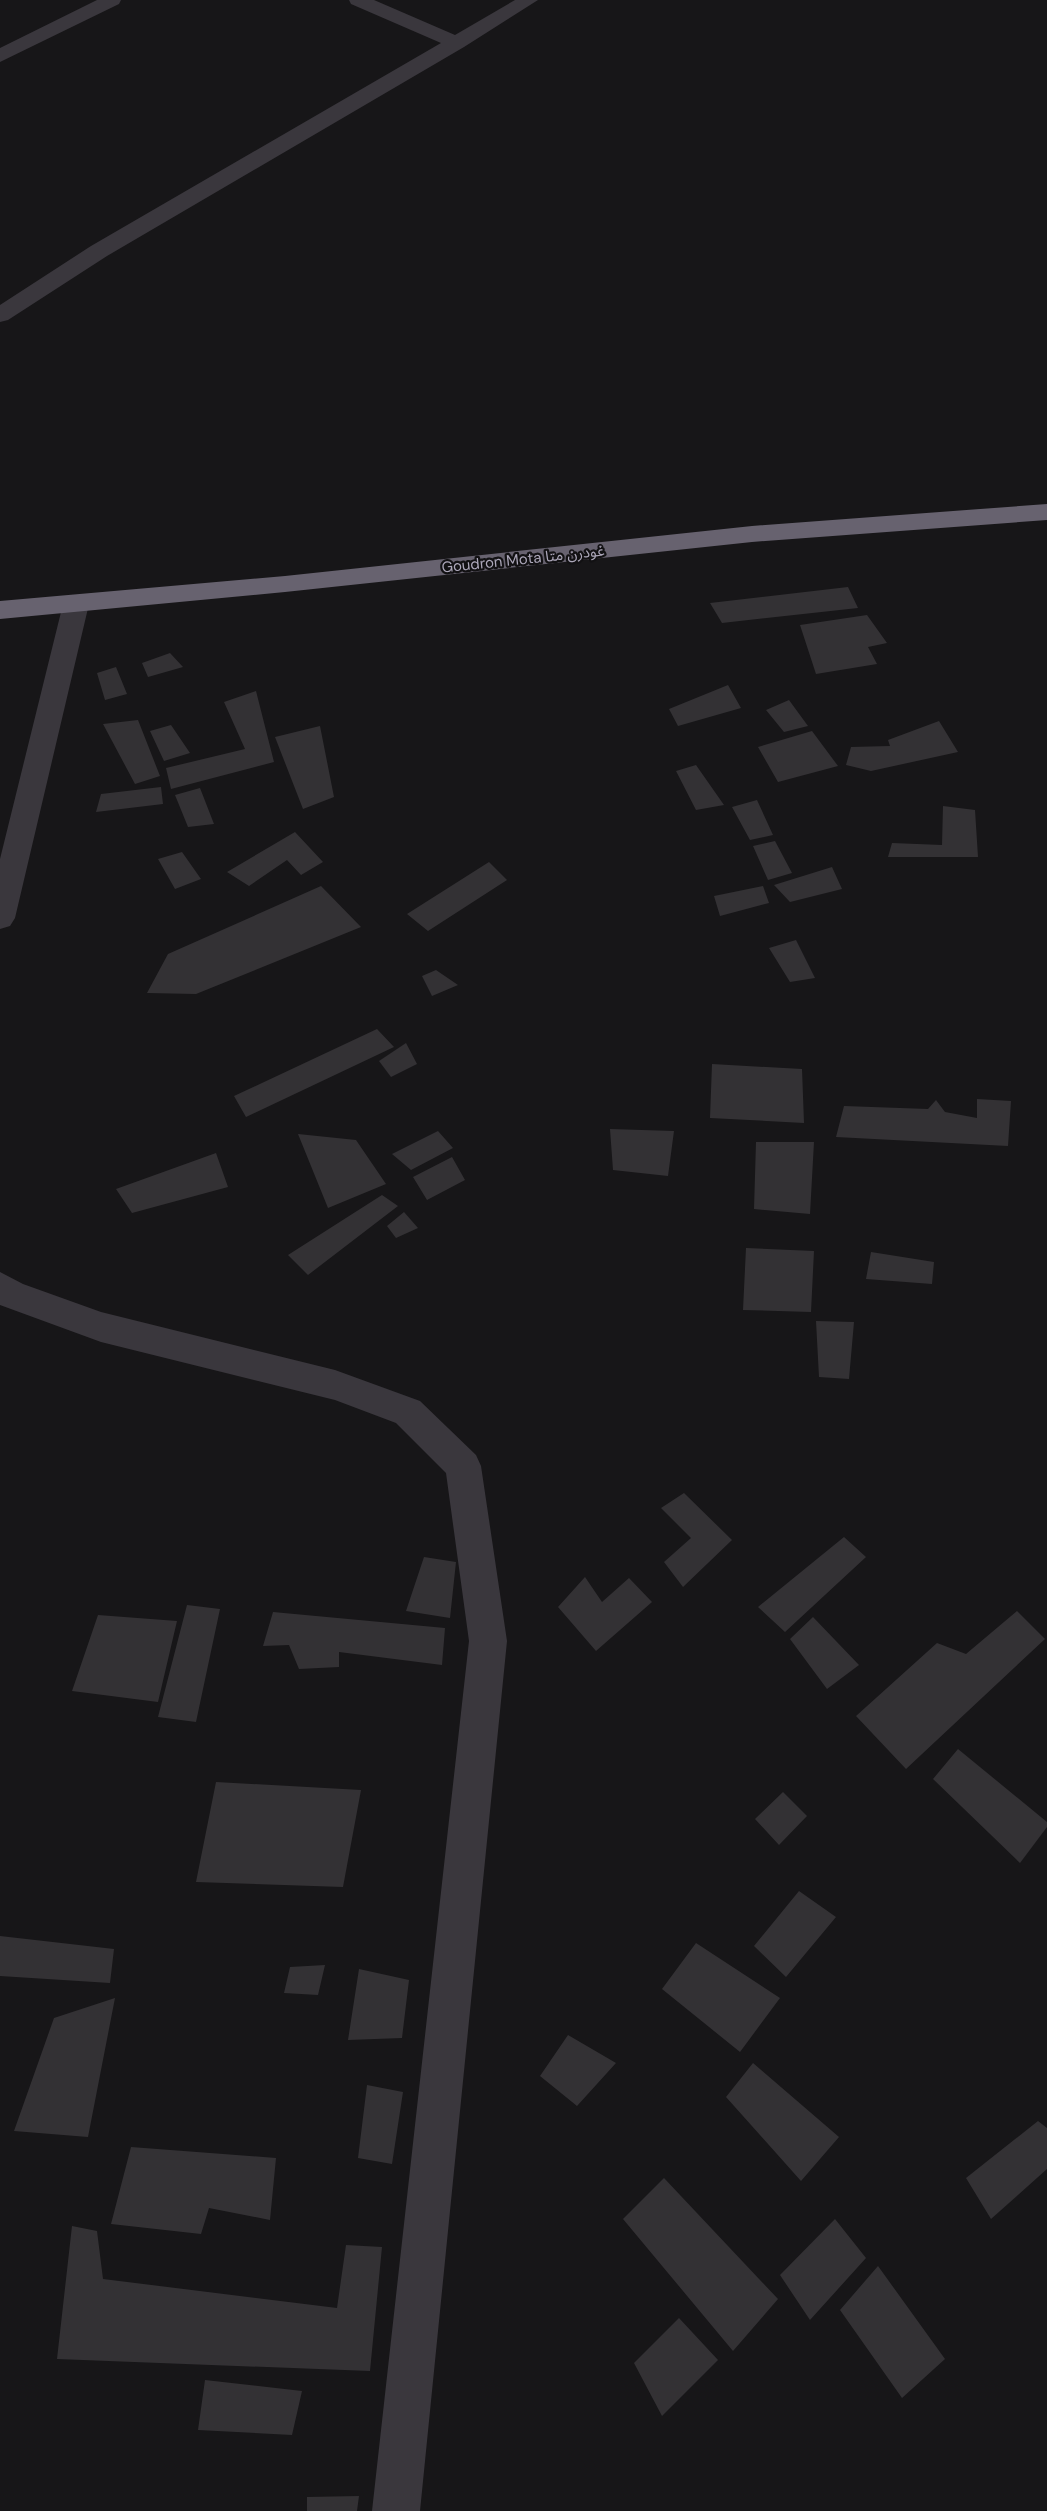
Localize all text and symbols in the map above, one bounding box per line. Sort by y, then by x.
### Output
street label: Goudron Mota غودرن متا [441,540,606,577]

